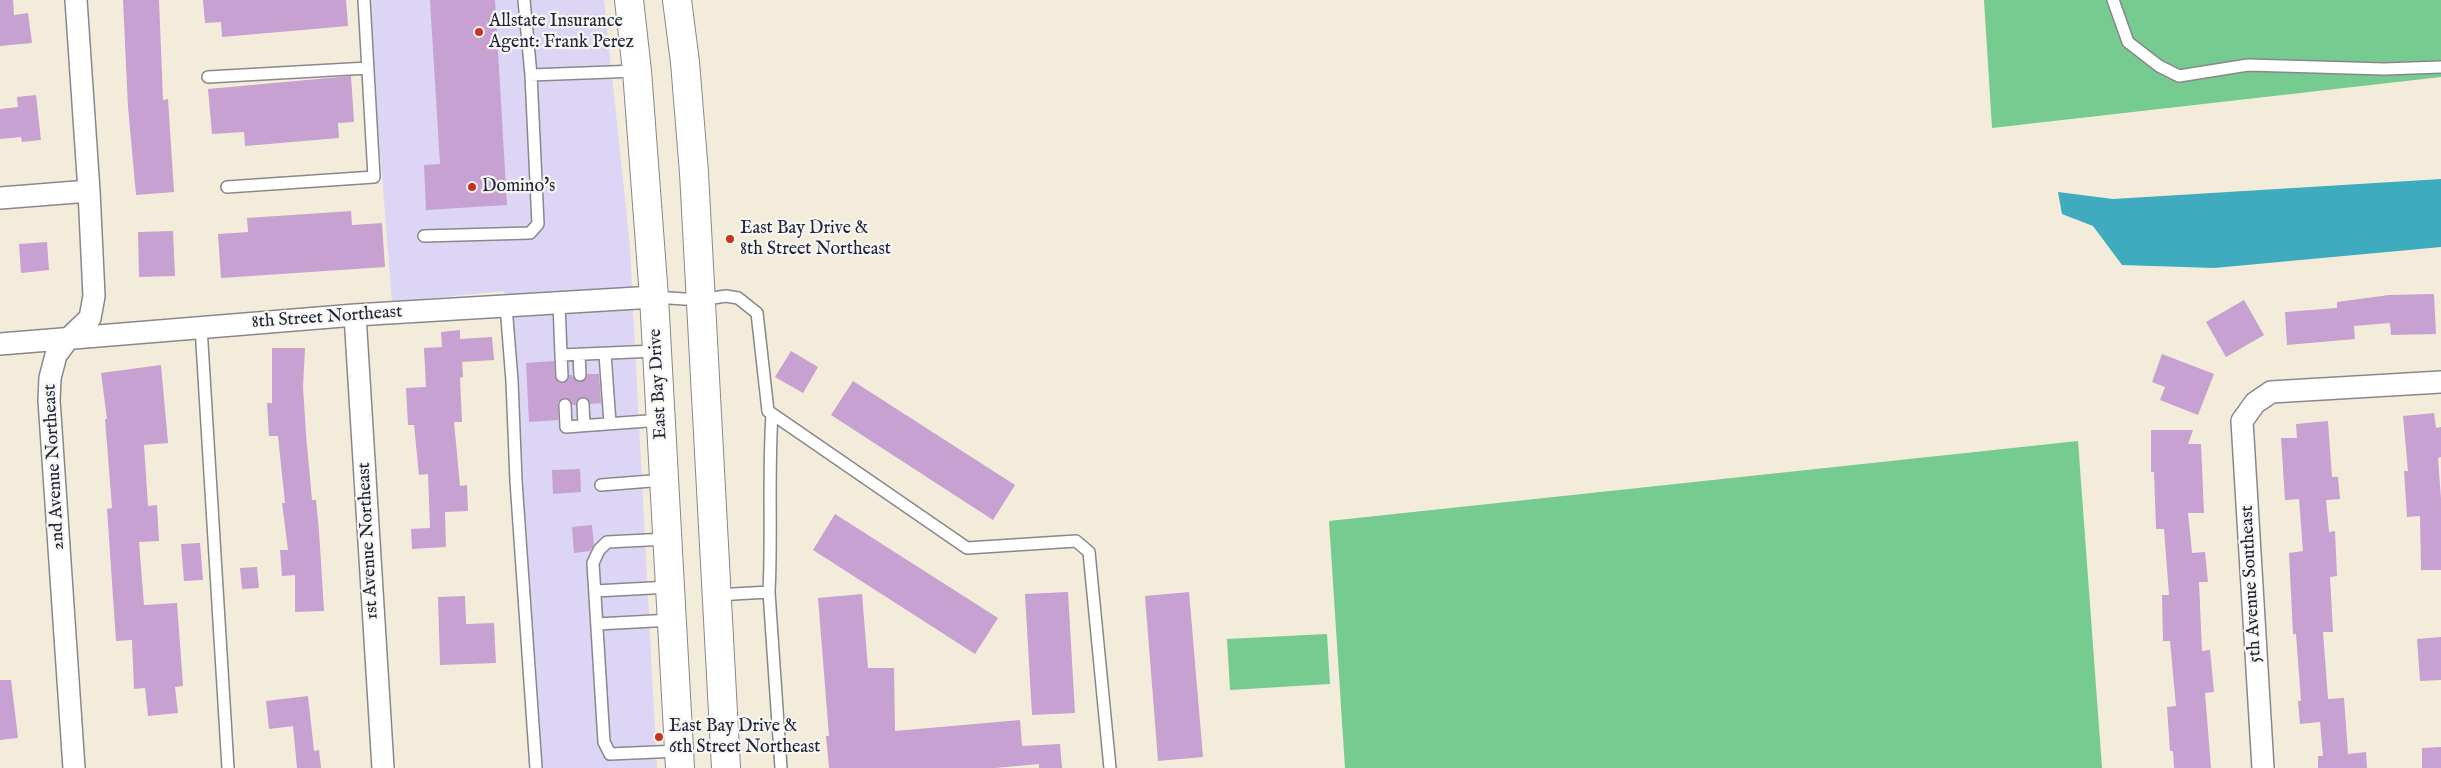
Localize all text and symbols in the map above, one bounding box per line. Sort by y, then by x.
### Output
place label: Allstate Insurance Agent: Frank Perez [489,11,634,54]
marker: Allstate Insurance Agent: Frank Perez [473,26,485,38]
place label: Domino's [482,176,555,198]
marker: Domino's [466,181,478,193]
place label: East Bay Drive & 8th Street Northeast [740,218,891,260]
marker: East Bay Drive & 8th Street Northeast [724,233,736,245]
street label: 8th Street Northeast [251,302,403,334]
street label: East Bay Drive [645,328,673,440]
street label: 2nd Avenue Northeast [40,384,70,550]
street label: 1st Avenue Northeast [354,462,384,620]
street label: 5th Avenue Southeast [2237,505,2267,663]
place label: East Bay Drive & 6th Street Northeast [669,716,821,759]
marker: East Bay Drive & 6th Street Northeast [653,731,665,743]

